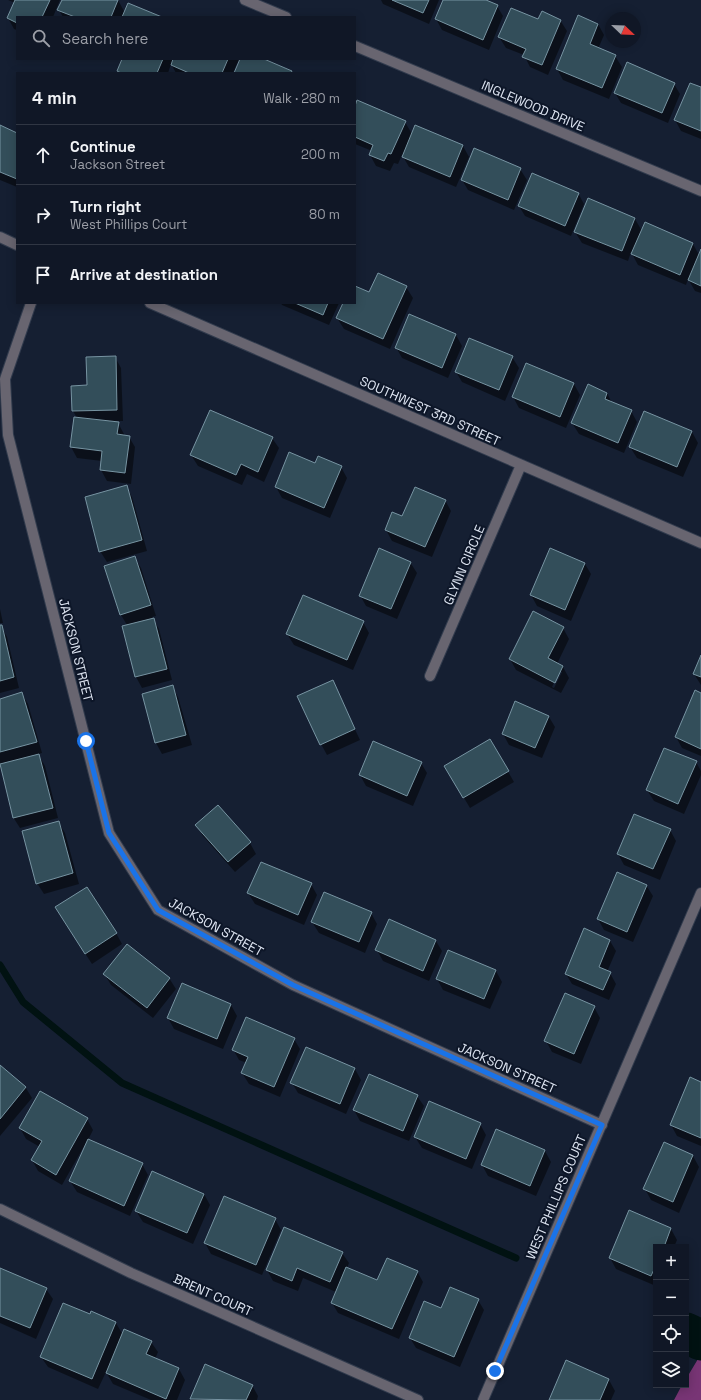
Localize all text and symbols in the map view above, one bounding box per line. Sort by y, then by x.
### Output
north arrow [605,12,641,48]
search box [16,16,356,60]
icon: search [30,27,52,49]
text: Search here [62,29,148,48]
street label: INGLEWOOD DRIVE [479,77,587,135]
text: 4 min [32,87,77,109]
text: Walk · 280 m [263,90,340,107]
text: Continue [70,137,136,156]
icon: ahead [32,144,54,166]
text: 200 m [301,146,340,163]
text: Jackson Street [70,156,165,173]
text: Turn right [70,197,141,216]
icon: right [32,204,54,226]
text: 80 m [309,206,340,223]
text: West Phillips Court [70,216,187,233]
icon: arrive [32,264,54,286]
text: Arrive at destination [70,265,218,284]
street label: SOUTHWEST 3RD STREET [357,372,503,450]
street label: GLYNN CIRCLE [440,523,488,607]
street label: JACKSON STREET [55,597,97,704]
route start [77,732,95,750]
street label: JACKSON STREET [166,894,267,960]
street label: JACKSON STREET [455,1039,559,1097]
street label: WEST PHILLIPS COURT [522,1132,590,1262]
map controls [653,1244,689,1388]
button: + [653,1244,689,1280]
street label: BRENT COURT [171,1270,256,1320]
button: − [653,1280,689,1316]
button: locate [653,1316,689,1352]
button: layers [653,1352,689,1388]
route end [486,1362,504,1380]

